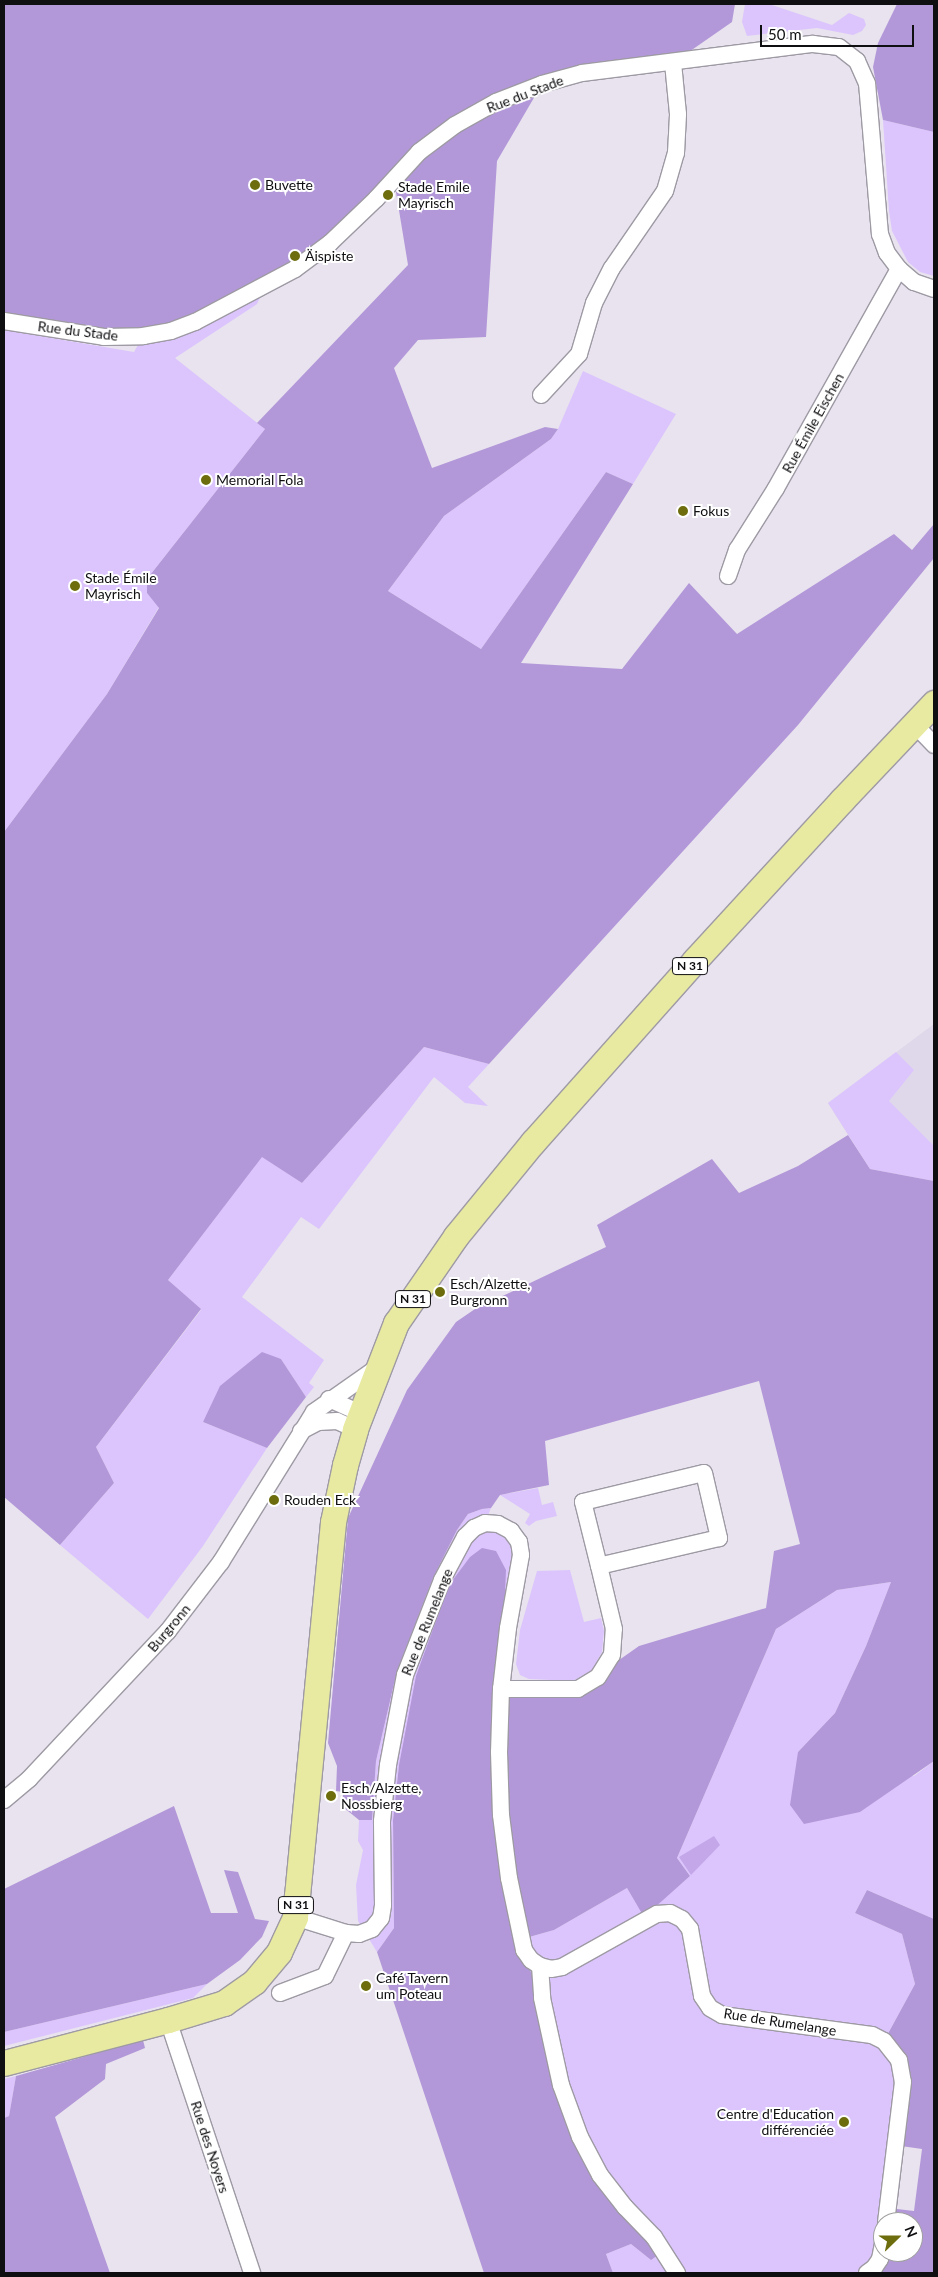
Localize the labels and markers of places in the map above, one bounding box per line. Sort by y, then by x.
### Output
place label: Buvette [265,177,313,193]
marker: Buvette [249,179,261,191]
place label: Stade Emile Mayrisch [398,179,470,212]
marker: Stade Emile Mayrisch [382,189,394,201]
place label: Äispiste [305,248,354,264]
marker: Äispiste [289,250,301,262]
place label: Memorial Fola [216,472,303,488]
marker: Memorial Fola [200,474,212,486]
place label: Fokus [693,503,729,519]
marker: Fokus [677,505,689,517]
place label: Stade Émile Mayrisch [85,570,157,602]
marker: Stade Émile Mayrisch [69,580,81,592]
place label: Esch/Alzette, Burgronn [450,1276,530,1308]
marker: Esch/Alzette, Burgronn [434,1286,446,1298]
place label: Rouden Eck [284,1492,356,1508]
marker: Rouden Eck [268,1494,280,1506]
place label: Esch/Alzette, Nossbierg [341,1780,421,1812]
marker: Esch/Alzette, Nossbierg [325,1790,337,1802]
place label: Café Tavern um Poteau [376,1970,449,2002]
marker: Café Tavern um Poteau [360,1980,372,1992]
place label: Centre d'Education différenciée [717,2106,834,2138]
marker: Centre d'Education différenciée [838,2116,850,2128]

